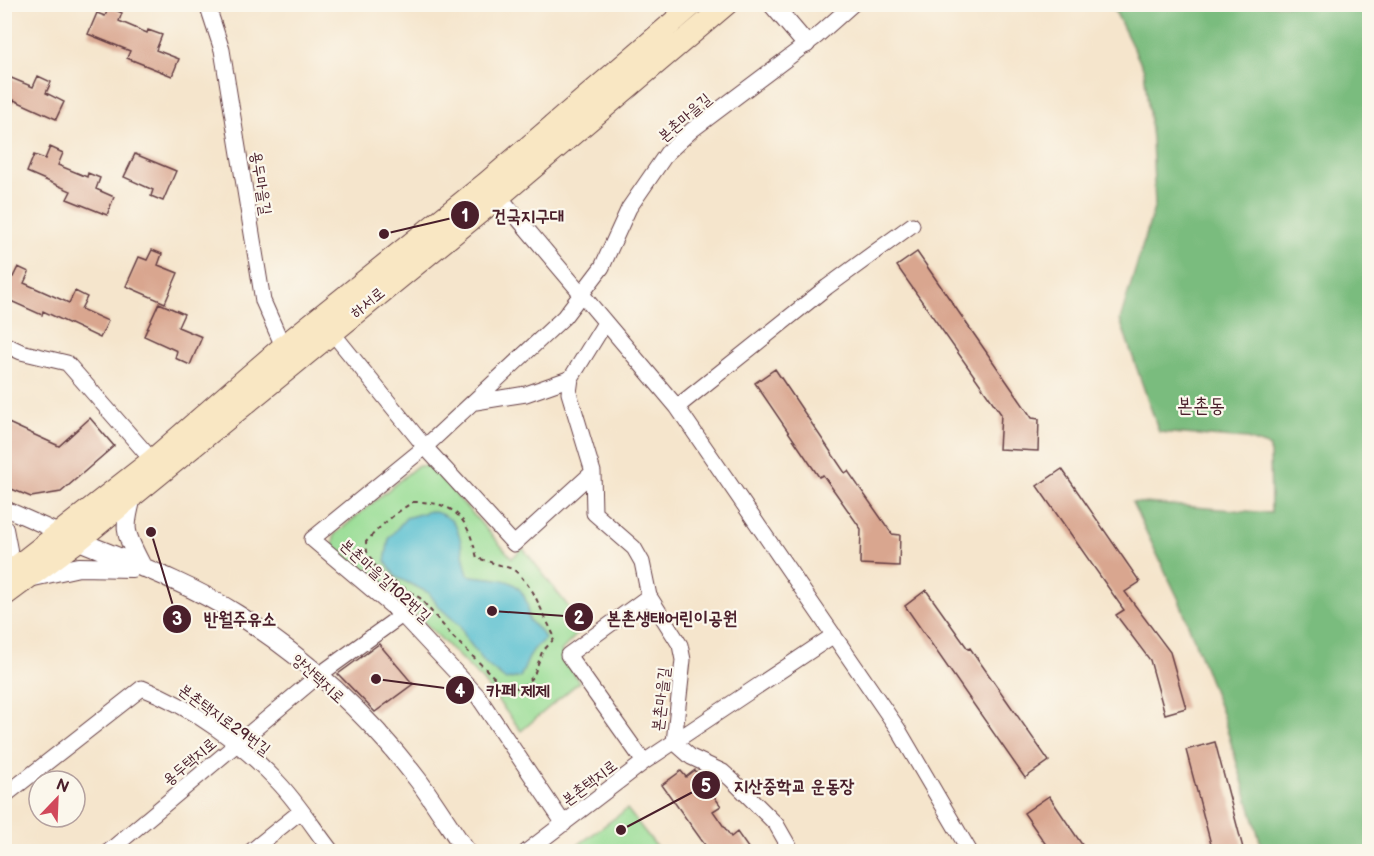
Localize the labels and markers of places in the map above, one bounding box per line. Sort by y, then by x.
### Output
callout: 건국지구대 [450,197,576,233]
callout: 본촌생태어린이공원 [564,599,749,635]
callout: 반월주유소 [162,601,288,637]
callout: 카페 제제 [445,672,562,708]
callout: 지산중학교 운동장 [691,767,866,803]

